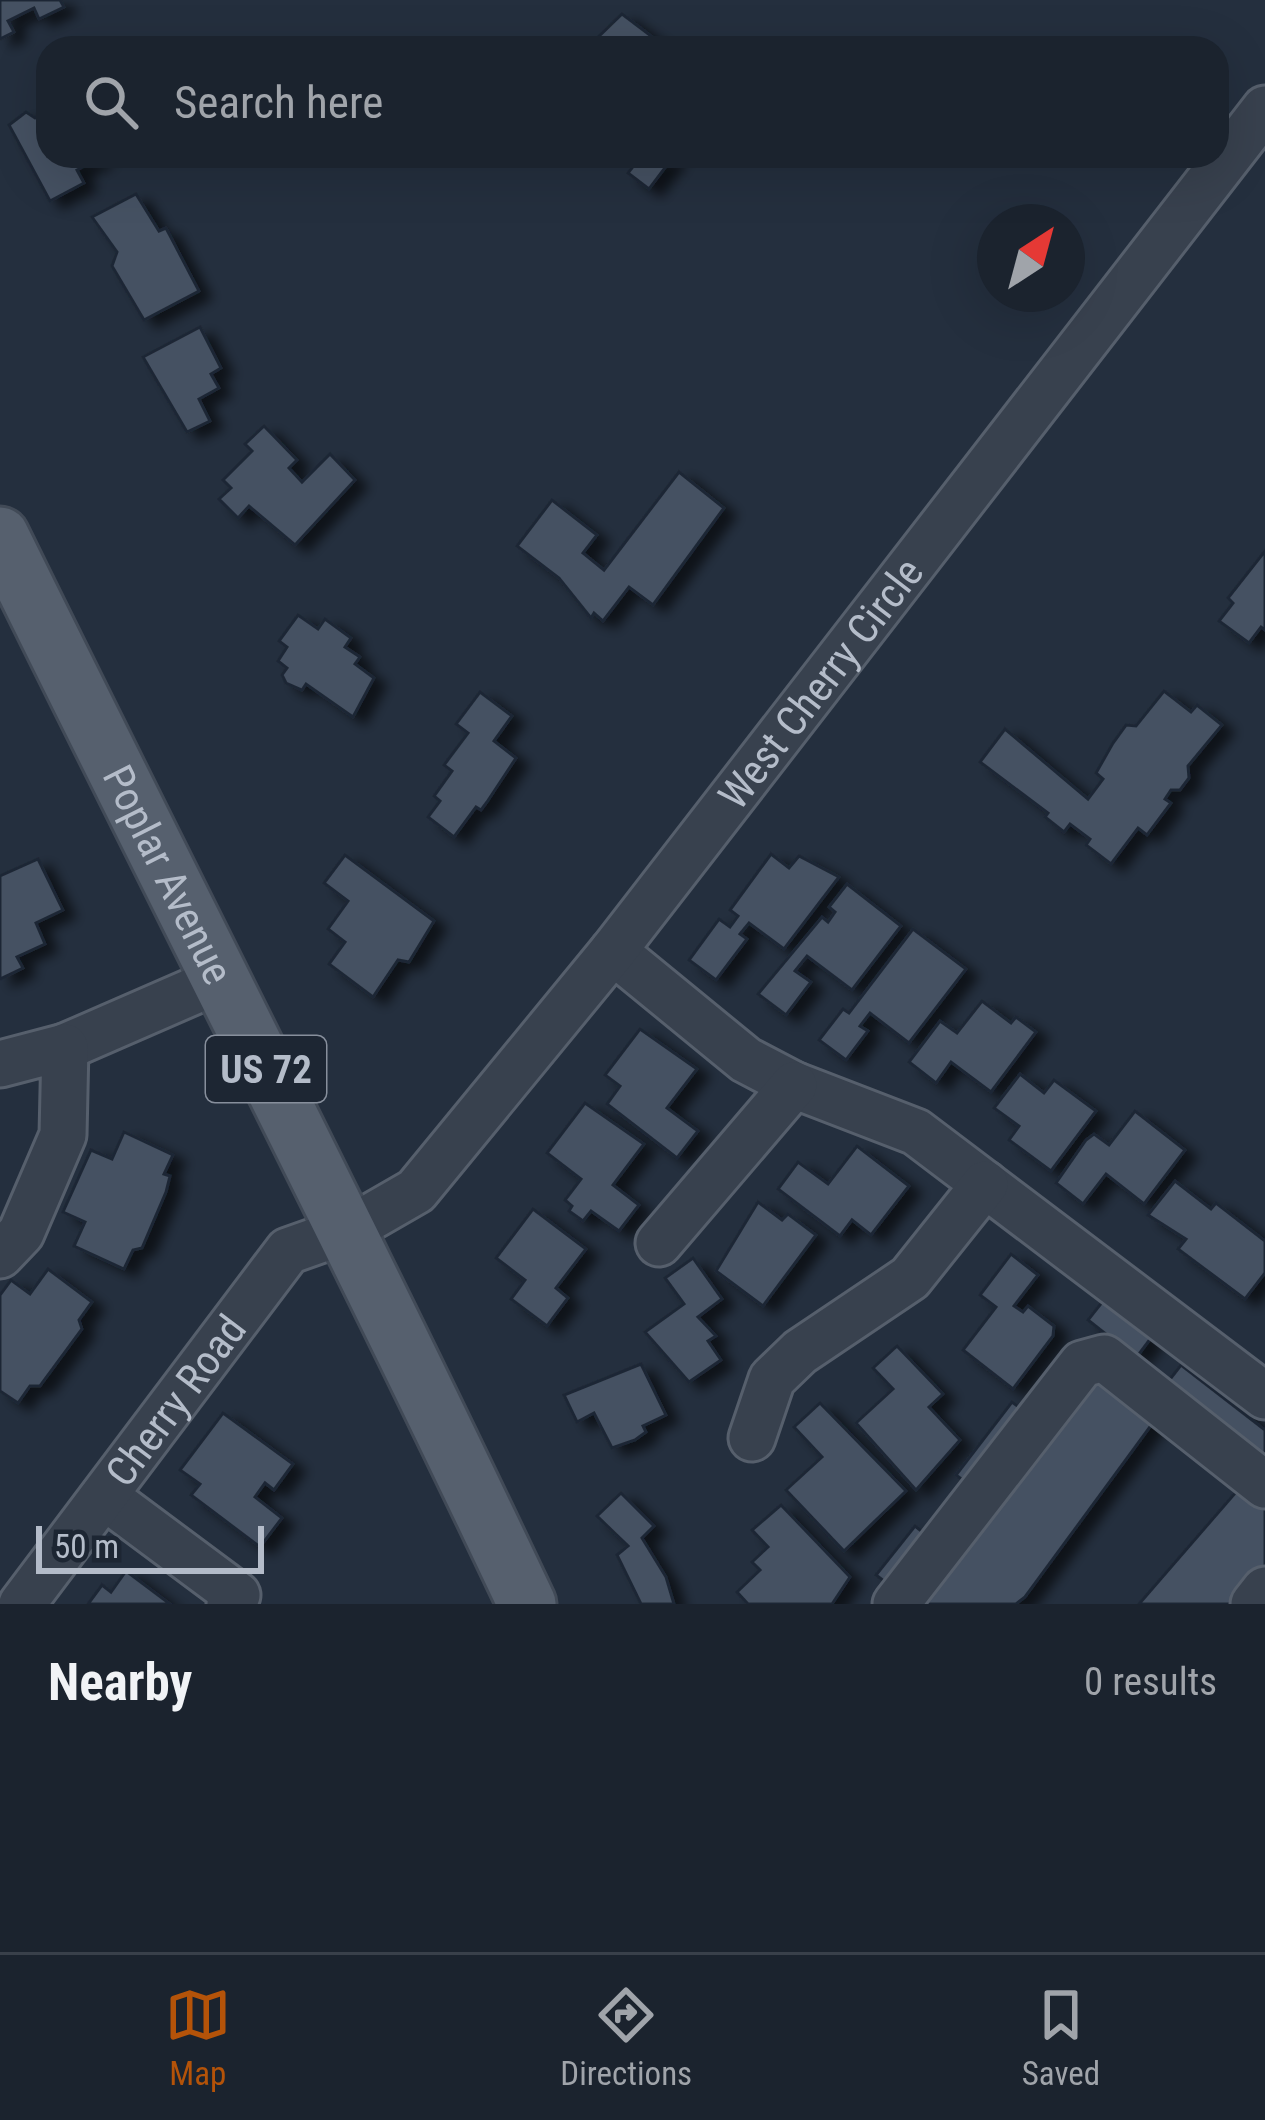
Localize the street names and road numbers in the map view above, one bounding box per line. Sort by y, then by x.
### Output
street label: West Cherry Circle [708,549,933,819]
street label: Poplar Avenue [93,757,243,992]
road number: US 72 [206,1036,326,1102]
street label: Cherry Road [96,1306,256,1496]

